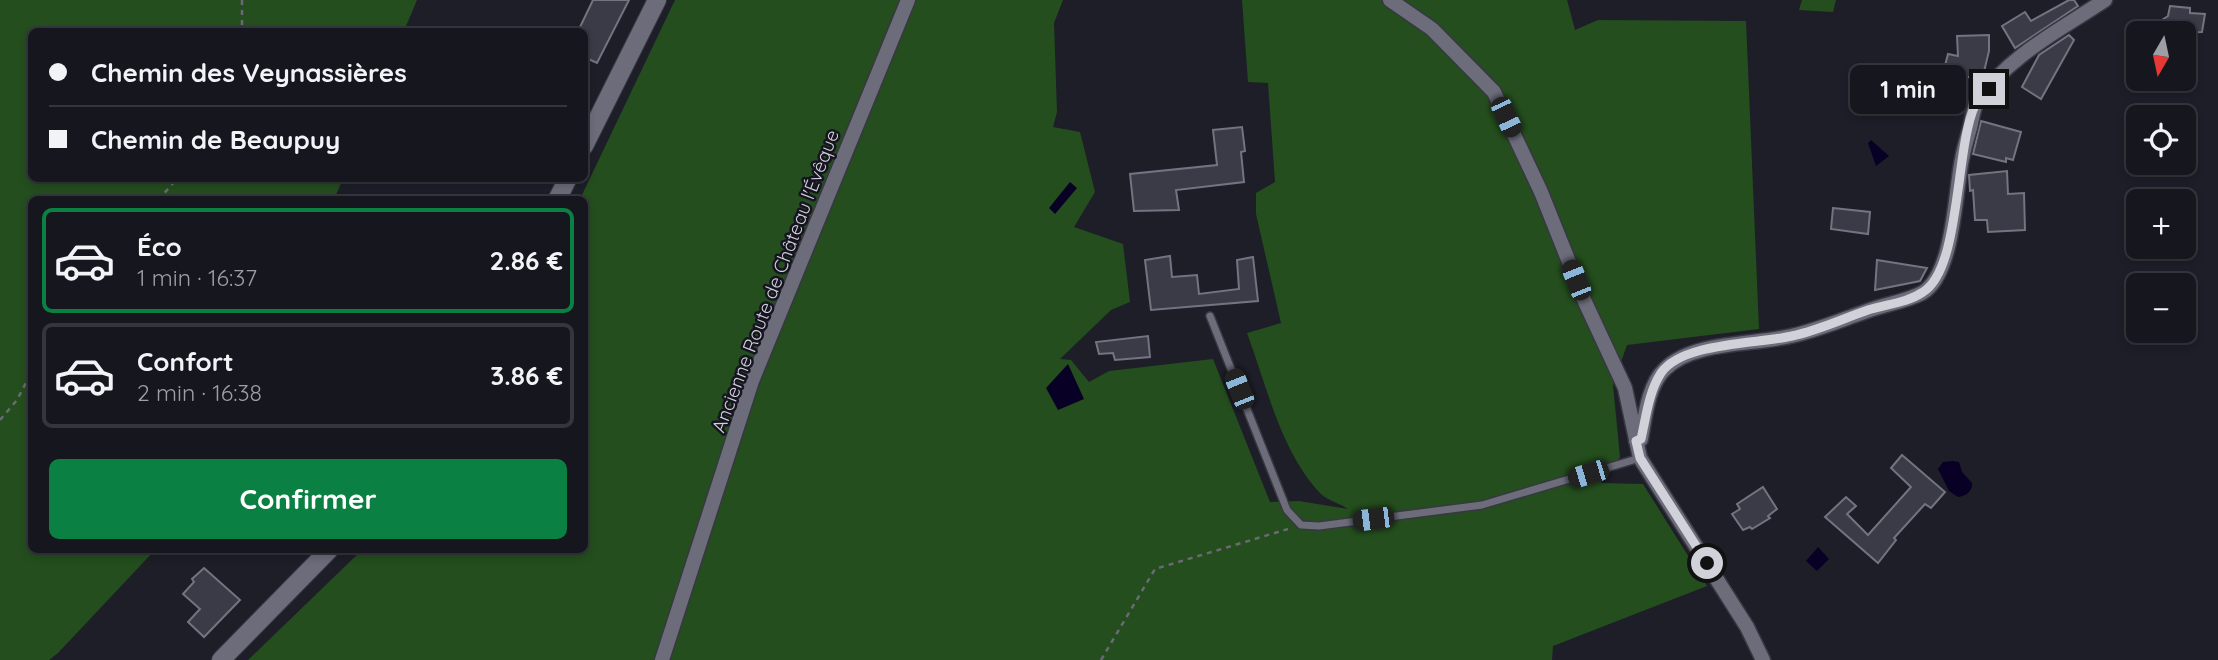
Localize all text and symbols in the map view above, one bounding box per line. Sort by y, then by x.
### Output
north arrow [2126,21,2196,91]
map controls [2126,21,2196,343]
text: Chemin des Veynassières [91,56,407,89]
callout: 1 min [1849,64,1965,114]
route end [1973,73,2005,105]
text: 1 min [1880,75,1936,104]
car [1488,94,1525,140]
button: locate [2126,105,2196,175]
text: Chemin de Beaupuy [91,123,340,156]
street label: Ancienne Route de Château l'Évêque [706,126,844,436]
button: + [2126,189,2196,259]
icon: car [53,229,116,292]
text: Éco [137,230,182,263]
text: 2.86 € [490,244,563,277]
car [1559,257,1594,303]
text: 1 min · 16:37 [137,263,257,292]
button: − [2126,273,2196,343]
icon: car [53,344,116,407]
text: Confort [137,345,234,378]
text: 3.86 € [490,359,563,392]
car [1222,366,1257,412]
text: 2 min · 16:38 [137,378,262,407]
car [1565,458,1612,490]
button: Confirmer [49,459,567,539]
car [1351,506,1396,532]
route start [1691,547,1723,579]

